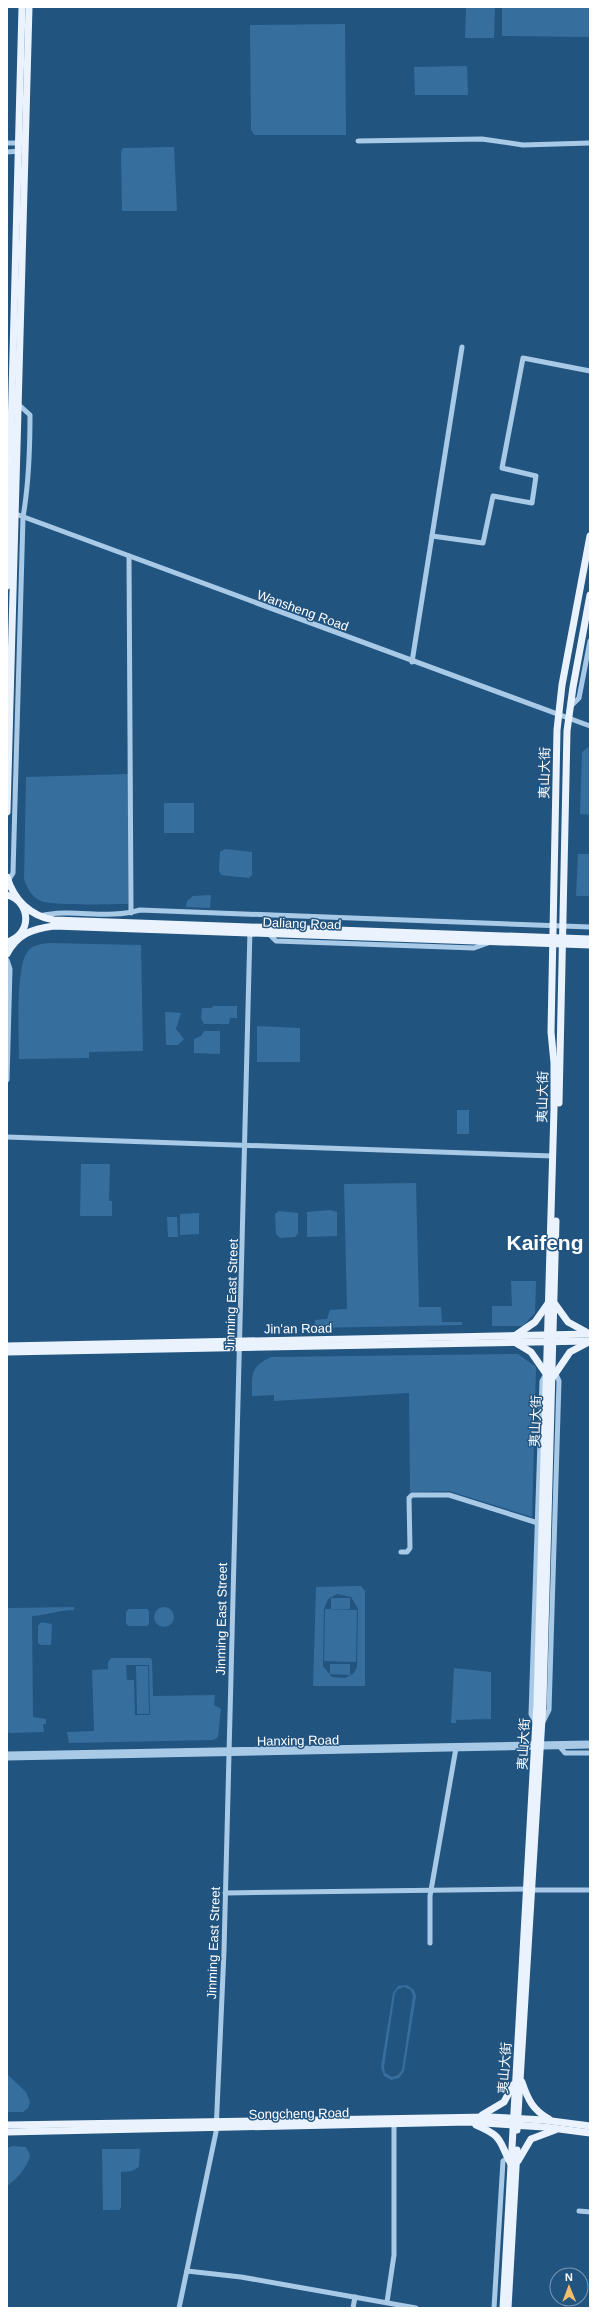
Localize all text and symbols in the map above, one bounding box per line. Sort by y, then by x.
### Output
street label: Wansheng Road [255,587,351,634]
street label: 夷山大街 [537,747,552,799]
street label: Daliang Road [262,915,342,932]
street label: 夷山大街 [535,1071,550,1123]
district label: Kaifeng [506,1231,584,1254]
street label: Jinming East Street [222,1238,241,1352]
street label: Jin'an Road [264,1320,332,1337]
street label: 夷山大街 [527,1395,544,1447]
street label: Jinming East Street [213,1562,230,1675]
street label: 夷山大街 [515,1718,532,1770]
street label: Hanxing Road [257,1732,339,1749]
street label: Jinming East Street [204,1886,223,2000]
street label: 夷山大街 [495,2042,514,2095]
street label: Songcheng Road [249,2105,349,2122]
north arrow [549,2267,589,2307]
text: N [565,2271,573,2283]

